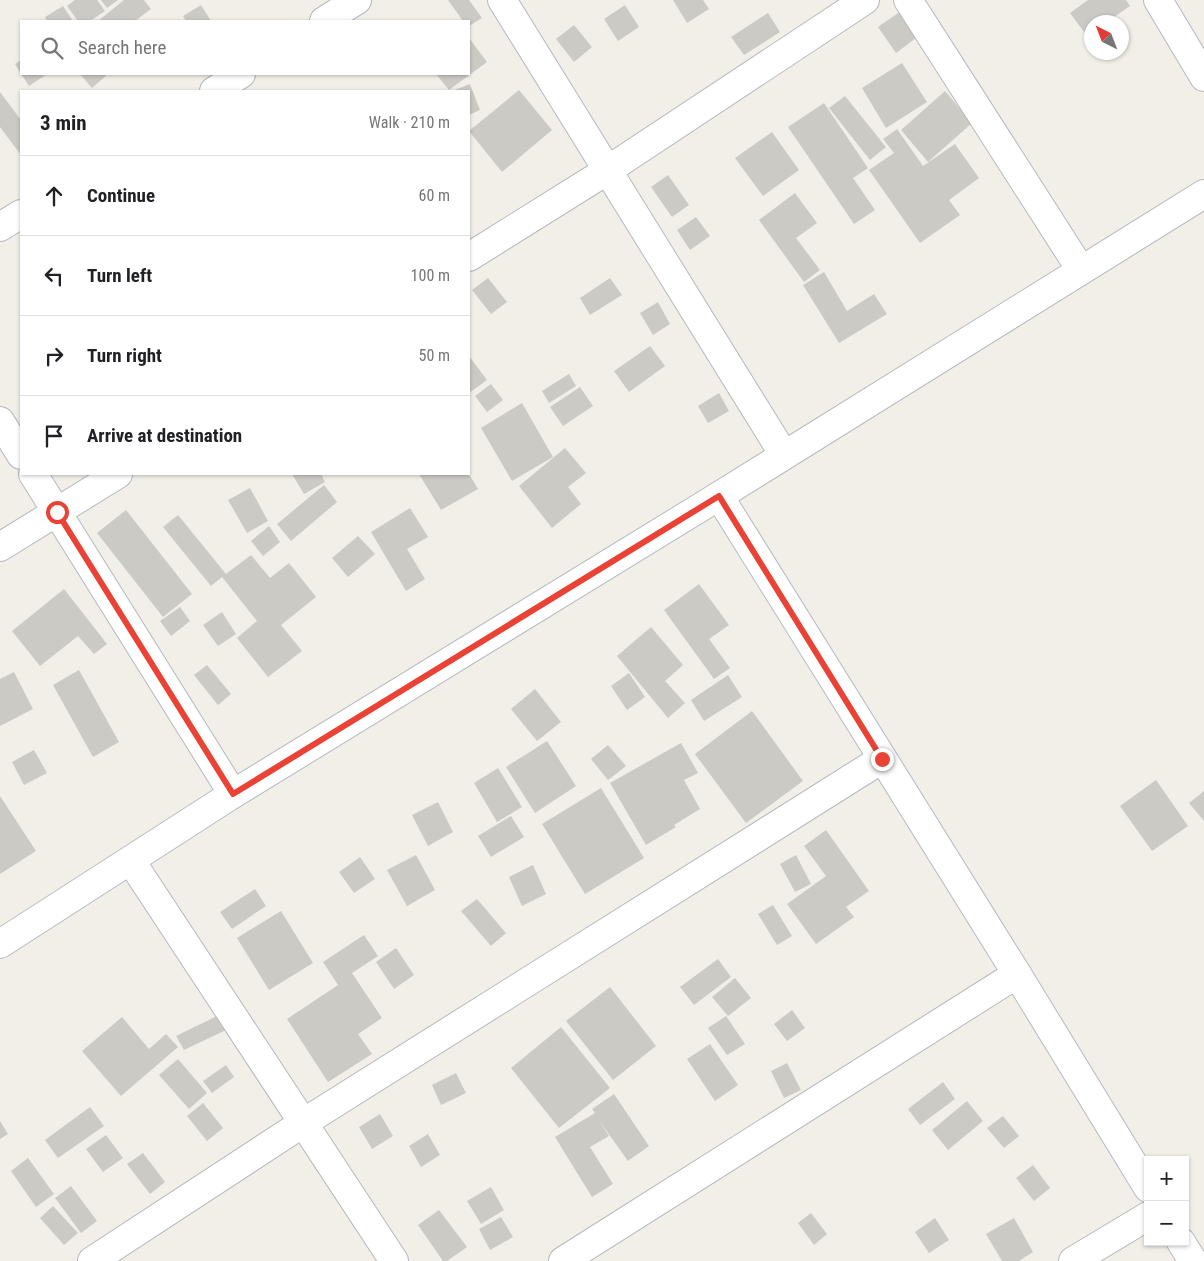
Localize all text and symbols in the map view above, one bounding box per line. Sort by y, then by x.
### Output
north arrow [1084,15,1129,60]
search box [20,20,470,75]
icon: search [38,34,66,62]
text: Search here [78,36,166,59]
text: 3 min [40,111,87,135]
text: Walk · 210 m [369,113,450,132]
icon: ahead [40,182,68,210]
text: Continue [87,184,155,207]
text: 60 m [418,186,450,205]
icon: left [40,262,68,290]
text: Turn left [87,264,152,287]
text: 100 m [411,266,450,285]
icon: right [40,342,68,370]
text: Turn right [87,344,162,367]
text: 50 m [418,346,450,365]
icon: arrive [40,422,68,450]
text: Arrive at destination [87,424,242,447]
route start [46,501,69,524]
route end [871,748,894,771]
map controls [1144,1156,1189,1246]
button: + [1144,1156,1189,1201]
button: − [1144,1201,1189,1246]

